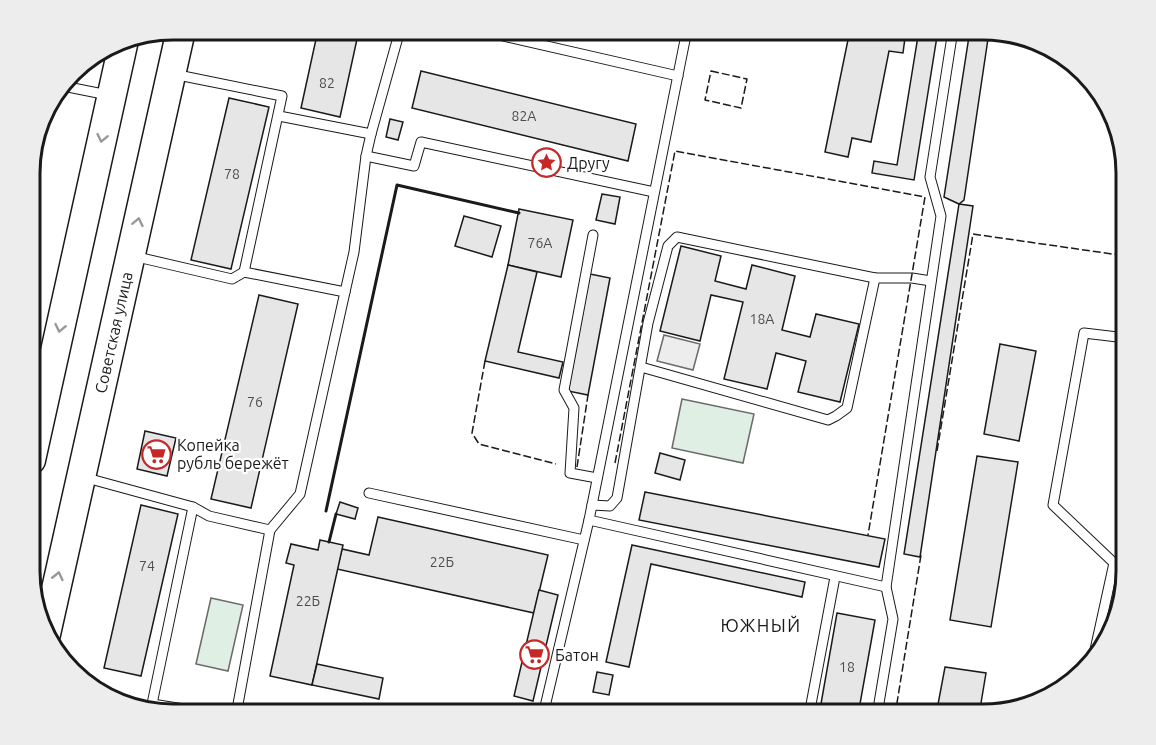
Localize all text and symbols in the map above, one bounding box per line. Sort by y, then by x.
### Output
house number: 82 [319,75,335,91]
house number: 82А [512,108,536,124]
one-way arrow [96,133,109,143]
place icon: Другу [530,147,562,179]
place label: Другу [567,154,610,172]
house number: 78 [224,166,240,182]
one-way arrow [131,218,144,228]
house number: 76А [528,235,552,251]
street label: Советская улица [91,270,136,395]
house number: 18А [750,311,774,327]
one-way arrow [54,323,67,333]
house number: 76 [247,394,263,410]
place label: Копейка рубль бережёт [177,436,289,472]
supermarket icon: Копейка рубль бережёт [140,438,172,470]
house number: 22Б [430,554,454,570]
house number: 74 [139,558,155,574]
one-way arrow [51,572,64,582]
house number: 22Б [296,593,320,609]
district label: ЮЖНЫЙ [720,615,802,635]
supermarket icon: Батон [518,639,550,671]
place label: Батон [555,646,599,664]
house number: 18 [839,659,855,675]

